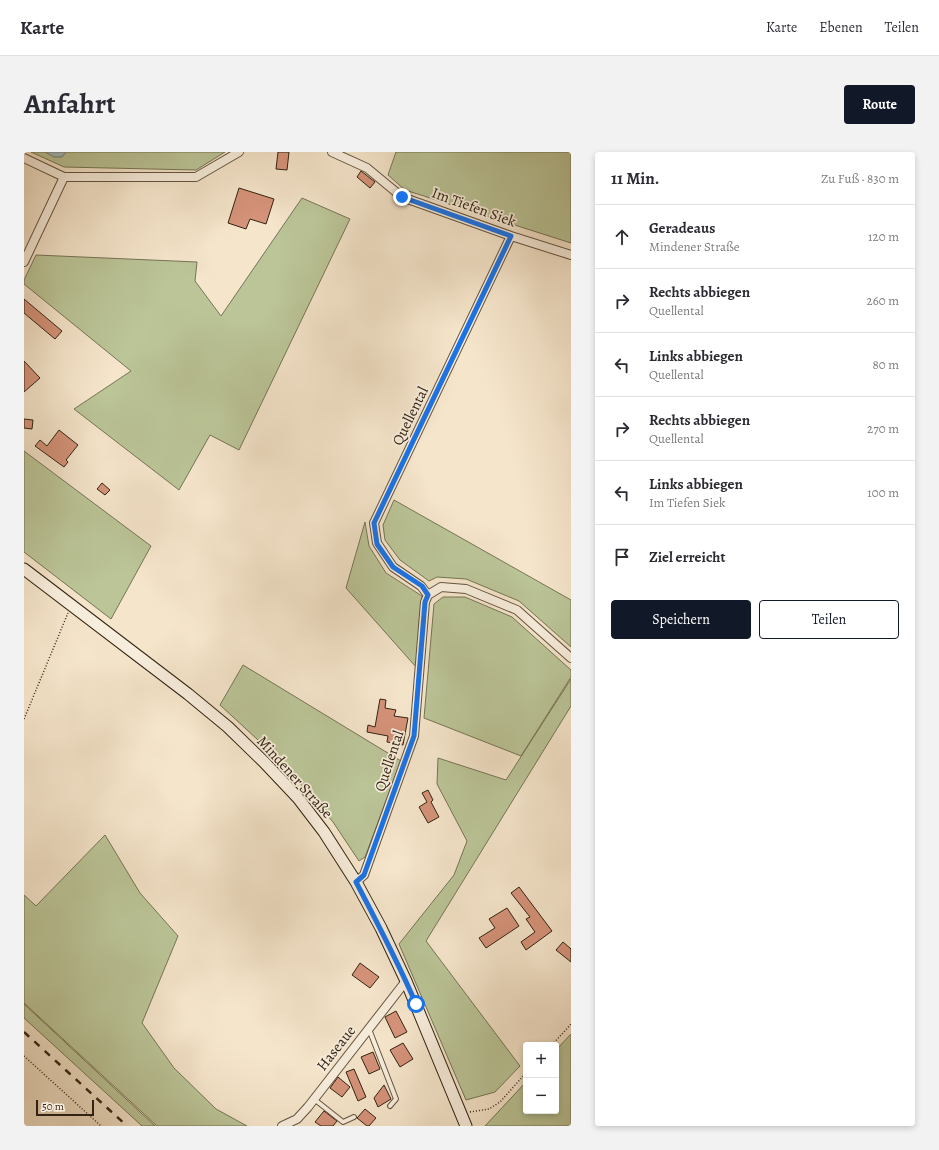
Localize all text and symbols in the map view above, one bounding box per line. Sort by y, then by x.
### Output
text: Karte [20,15,64,41]
text: Karte [766,18,797,37]
text: Ebenen [819,18,863,37]
text: Teilen [885,18,919,37]
text: Anfahrt [24,85,116,123]
button: Route [844,85,915,124]
text: 11 Min. [611,167,660,190]
text: Zu Fuß · 830 m [821,170,899,187]
street label: Im Tiefen Siek [429,183,519,232]
route end [393,188,411,206]
text: Geradeaus [649,218,715,238]
icon: ahead [611,226,633,248]
text: 120 m [868,228,899,245]
text: Mindener Straße [649,238,740,255]
text: Rechts abbiegen [649,282,750,302]
icon: right [611,290,633,312]
text: 260 m [866,292,899,309]
text: Quellental [649,302,704,319]
text: Links abbiegen [649,346,743,366]
icon: left [611,354,633,376]
text: 80 m [872,356,899,373]
text: Quellental [649,366,704,383]
street label: Quellental [387,383,433,449]
text: Rechts abbiegen [649,410,750,430]
icon: right [611,418,633,440]
text: 270 m [867,420,899,437]
text: Quellental [649,430,704,447]
text: Links abbiegen [649,474,743,494]
icon: left [611,482,633,504]
text: 100 m [867,484,899,501]
text: Im Tiefen Siek [649,494,725,511]
icon: arrive [611,546,633,568]
text: Ziel erreicht [649,547,725,567]
button: Speichern [611,600,751,639]
button: Teilen [759,600,899,639]
street label: Quellental [370,728,408,794]
street label: Mindener Straße [253,731,338,823]
route start [407,995,425,1013]
street label: Haseaue [312,1021,360,1075]
map controls [523,1042,559,1114]
button: + [523,1042,559,1078]
button: − [523,1078,559,1114]
scale bar [36,1098,94,1117]
text: 50 m [42,1099,64,1114]

